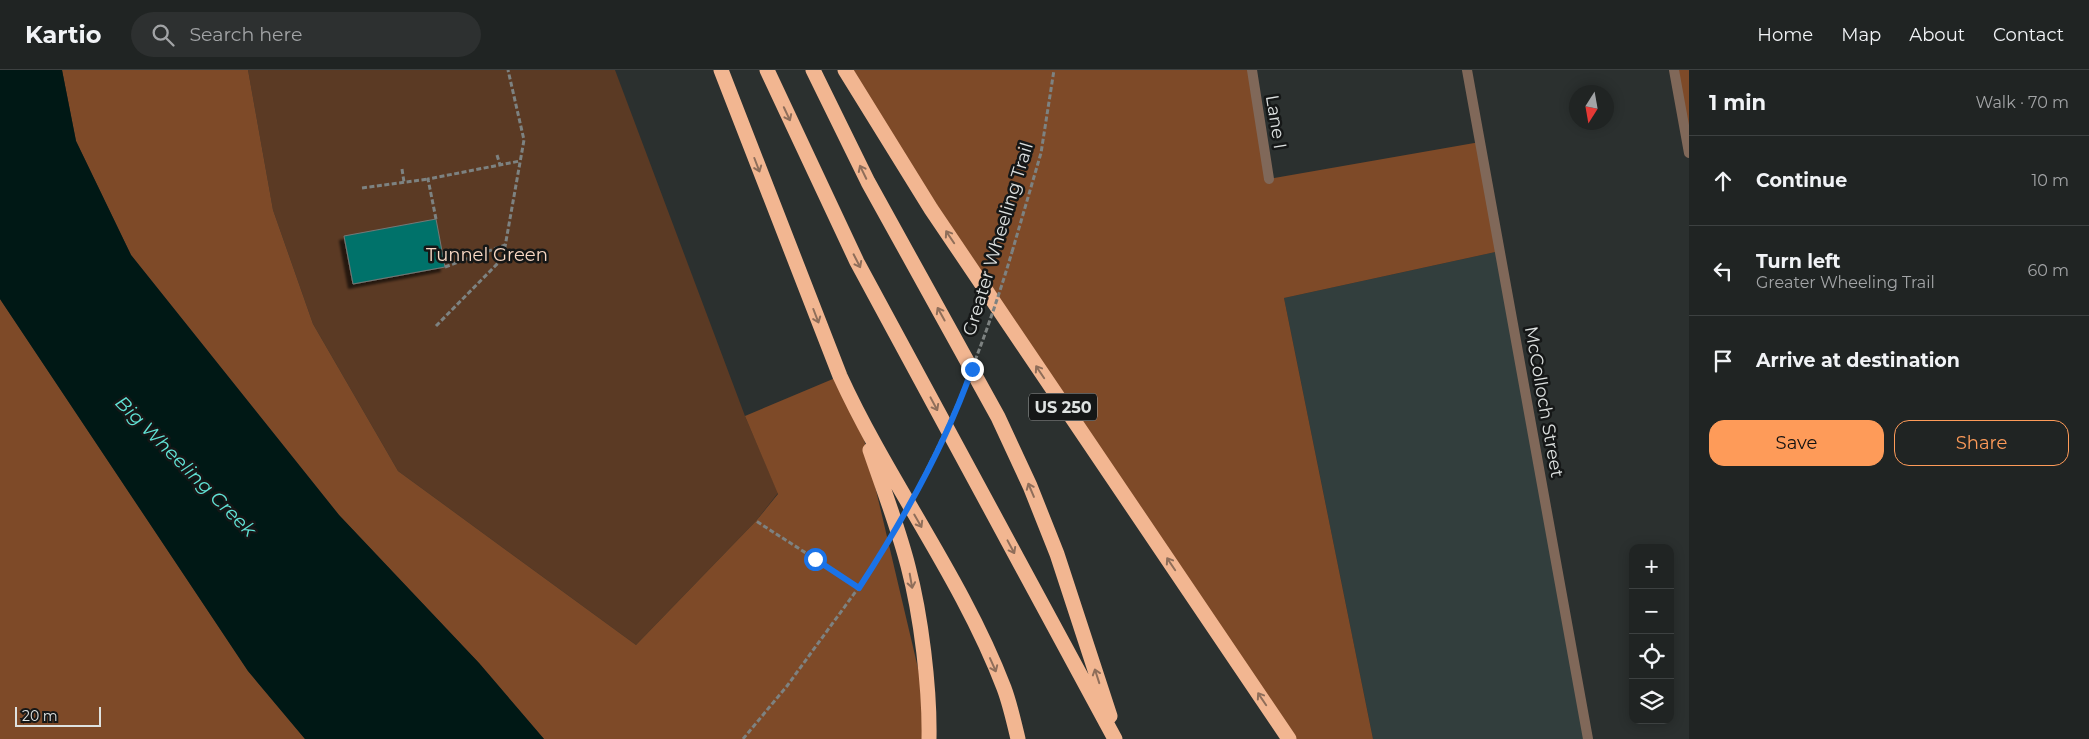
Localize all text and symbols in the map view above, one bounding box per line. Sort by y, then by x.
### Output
search box [131,12,481,57]
text: Kartio [25,20,101,49]
icon: search [149,21,177,49]
text: Search here [189,23,302,46]
text: Home [1757,24,1813,46]
text: Map [1841,24,1881,46]
text: About [1909,24,1965,46]
text: Contact [1993,24,2064,46]
north arrow [1569,85,1614,130]
text: 1 min [1709,90,1766,115]
street label: Lane I [1261,93,1291,151]
text: Walk · 70 m [1976,93,2069,112]
one-way arrow [783,106,793,121]
street label: Greater Wheeling Trail [958,140,1038,338]
one-way arrow [753,156,762,172]
one-way arrow [858,165,867,180]
icon: ahead [1709,167,1737,195]
text: Continue [1756,169,1847,192]
text: 10 m [2031,171,2069,190]
one-way arrow [945,230,955,244]
park label: Tunnel Green [426,244,548,266]
text: Turn left [1756,250,1841,273]
one-way arrow [853,253,862,268]
icon: left [1709,257,1737,285]
text: 60 m [2027,261,2069,280]
text: Greater Wheeling Trail [1756,273,1935,292]
one-way arrow [936,307,946,322]
one-way arrow [812,308,822,323]
street label: McColloch Street [1520,325,1568,479]
icon: arrive [1709,347,1737,375]
text: Arrive at destination [1756,349,1960,372]
route end [961,358,984,381]
one-way arrow [1035,365,1045,379]
water label: Big Wheeling Creek [110,391,261,542]
road number: US 250 [1029,394,1097,421]
one-way arrow [929,396,939,411]
button: Save [1709,420,1884,466]
button: Share [1894,420,2069,466]
one-way arrow [1026,483,1036,498]
one-way arrow [913,513,923,528]
one-way arrow [1007,539,1016,554]
map controls [1629,544,1674,724]
button: + [1629,544,1674,589]
route start [804,548,827,571]
one-way arrow [1166,557,1176,571]
one-way arrow [907,572,916,588]
button: − [1629,589,1674,634]
button: locate [1629,634,1674,679]
one-way arrow [989,657,999,672]
one-way arrow [1092,669,1101,684]
button: layers [1629,679,1674,724]
one-way arrow [1257,692,1267,706]
scale bar [15,704,101,727]
text: 20 m [22,707,58,725]

